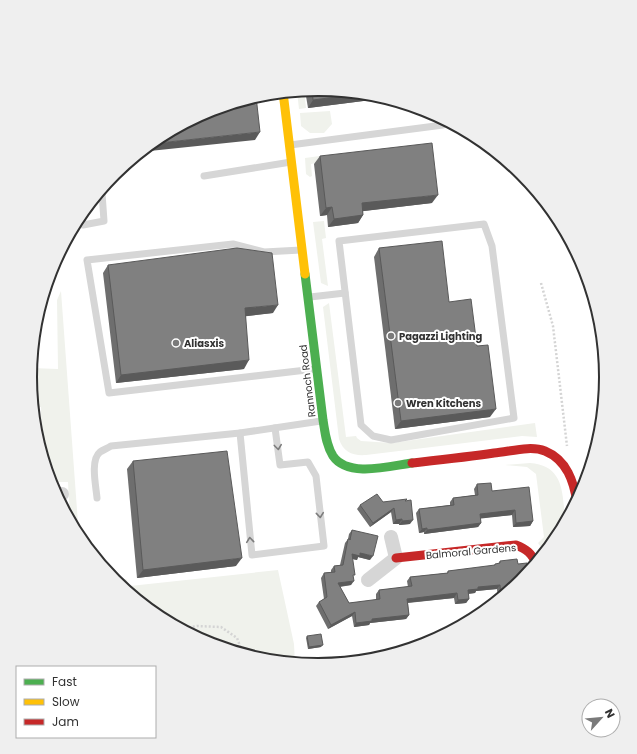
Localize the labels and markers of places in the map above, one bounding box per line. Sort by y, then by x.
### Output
place label: Pagazzi Lighting [399,329,483,344]
marker: Pagazzi Lighting [386,331,396,341]
place label: Aliasxis [184,336,224,351]
marker: Aliasxis [171,338,181,348]
place label: Wren Kitchens [406,396,481,411]
marker: Wren Kitchens [393,398,403,408]

